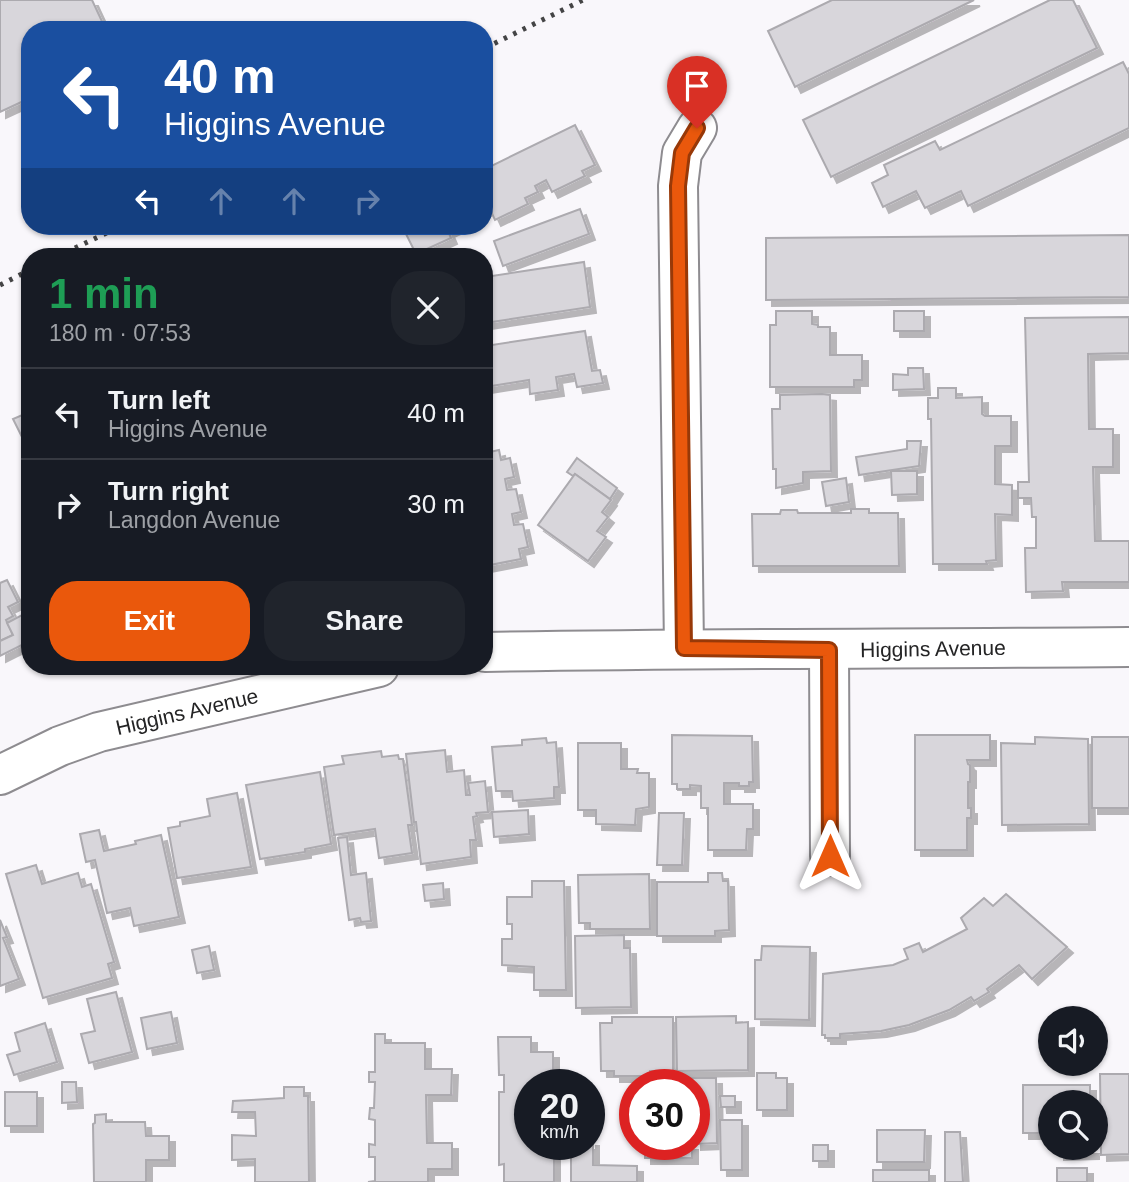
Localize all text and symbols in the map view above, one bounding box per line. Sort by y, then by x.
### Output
icon: left [49,49,140,140]
text: 40 m [164,49,276,103]
pin [667,56,727,128]
icon: arrive [678,67,716,105]
text: Higgins Avenue [164,106,386,142]
icon: left [129,182,167,220]
icon: ahead [202,182,240,220]
icon: ahead [275,182,313,220]
icon: right [348,182,386,220]
text: 1 min [49,270,159,317]
button: close [391,271,465,345]
text: 180 m · 07:53 [49,320,191,346]
text: Turn left [108,385,210,415]
icon: left [49,395,87,433]
text: 40 m [407,398,465,428]
text: Higgins Avenue [108,416,267,442]
text: Turn right [108,476,229,506]
icon: right [49,486,87,524]
text: 30 m [407,489,465,519]
text: Langdon Avenue [108,507,280,533]
button: Exit [49,581,250,661]
button: Share [264,581,465,661]
street label: Higgins Avenue [860,636,1006,661]
street label: Higgins Avenue [113,684,260,739]
position arrow [793,819,867,893]
map controls [1038,1006,1108,1160]
button: sound [1038,1006,1108,1076]
speed limit sign: 30 [619,1069,710,1160]
text: 20 [540,1086,579,1125]
button: search [1038,1090,1108,1160]
text: km/h [540,1122,579,1142]

